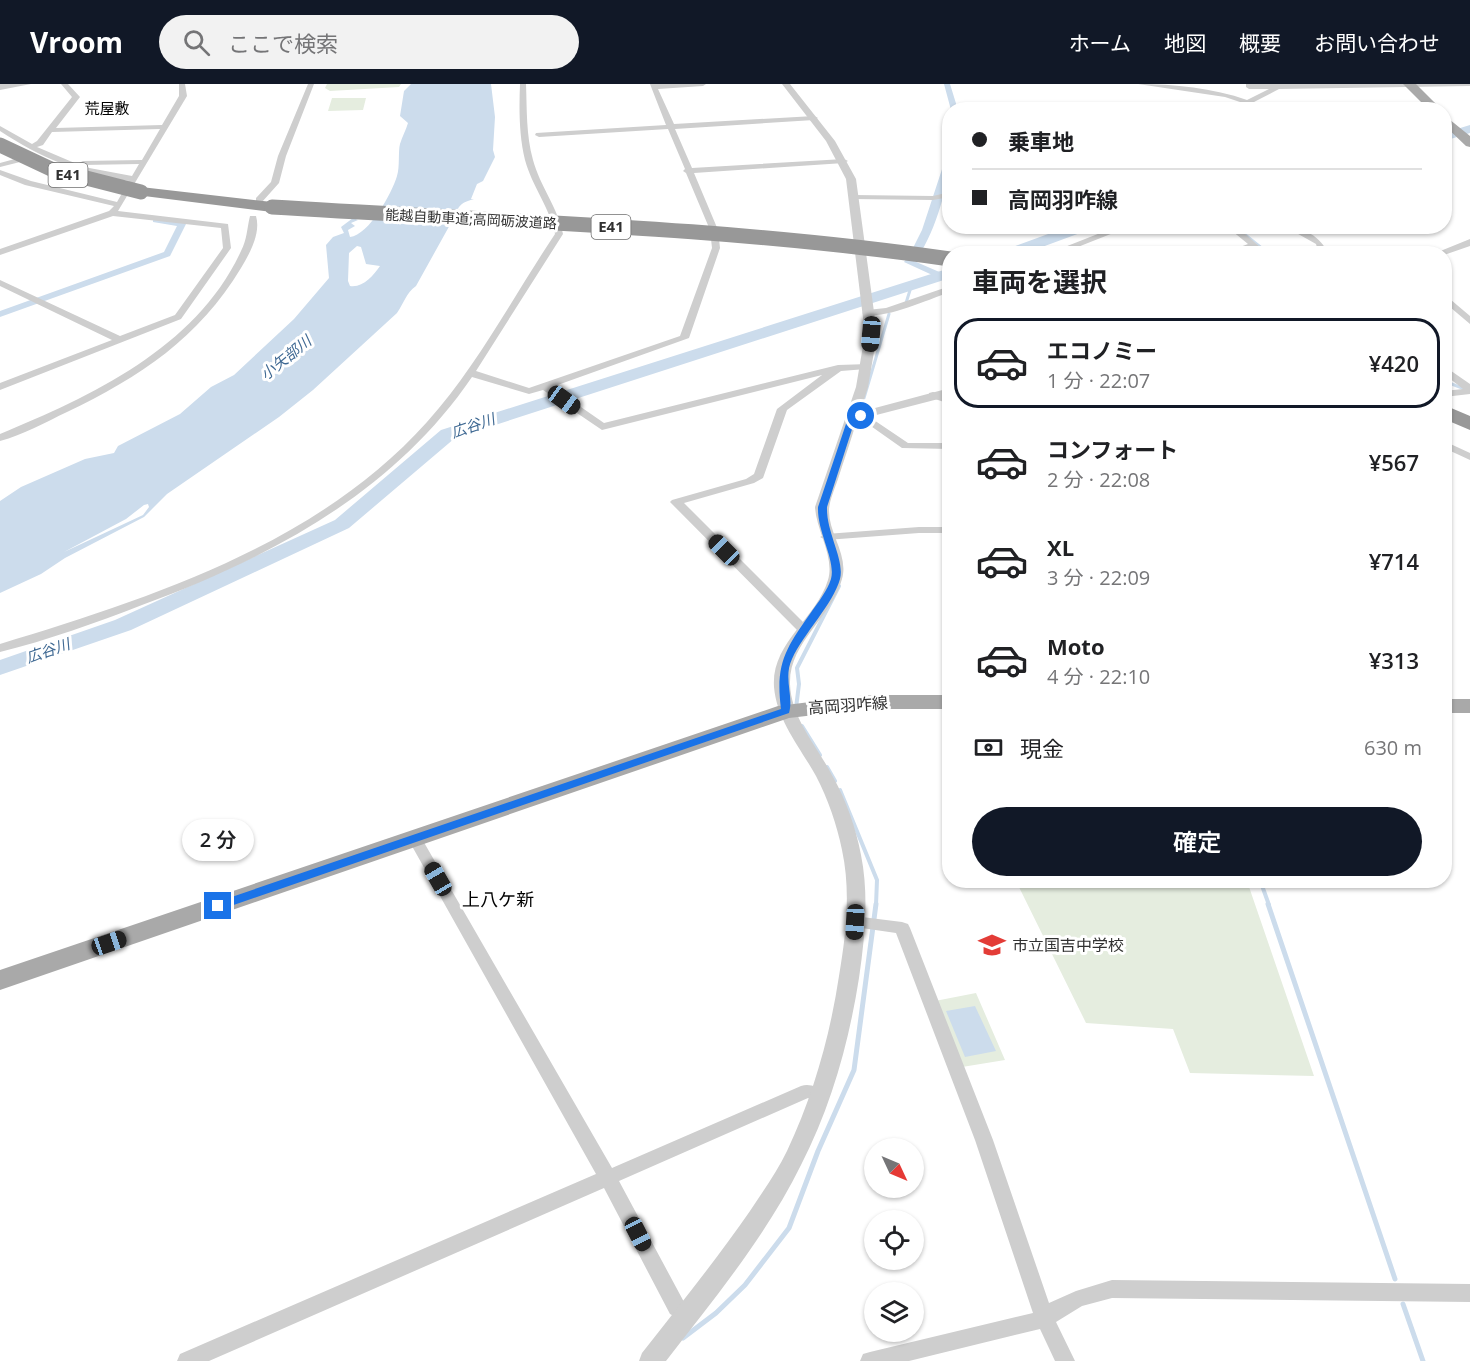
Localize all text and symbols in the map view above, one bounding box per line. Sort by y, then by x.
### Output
search box [159,15,579,69]
text: Vroom [30,23,123,61]
icon: search [180,26,213,59]
text: ここで検索 [228,28,338,58]
text: ホーム [1069,29,1131,57]
text: 地図 [1164,29,1206,57]
text: 概要 [1239,29,1281,57]
text: お問い合わせ [1314,29,1440,57]
district label: 荒屋敷 [84,98,130,118]
text: 乗車地 [1008,126,1074,156]
road number: E41 [48,163,88,187]
text: 高岡羽咋線 [1008,184,1118,214]
street label: 能越自動車道;高岡砺波道路 [385,205,557,232]
road number: E41 [592,215,630,239]
text: 車両を選択 [972,263,1107,300]
car [860,315,882,353]
water label: 小矢部川 [256,329,317,384]
text: エコノミー [1047,335,1157,365]
icon: car [975,336,1029,390]
text: ¥420 [1369,348,1419,378]
text: 1 分 · 22:07 [1047,367,1150,394]
car [544,382,584,418]
route start [847,402,874,429]
water label: 広谷川 [448,408,499,442]
text: コンフォート [1047,434,1178,464]
icon: car [975,435,1029,489]
text: ¥567 [1369,447,1419,477]
text: 2 分 · 22:08 [1047,466,1150,493]
car [705,531,743,569]
text: XL [1047,532,1074,562]
icon: car [975,534,1029,588]
text: ¥714 [1369,546,1419,576]
text: 3 分 · 22:09 [1047,564,1150,591]
text: Moto [1047,631,1105,661]
water label: 広谷川 [23,633,74,667]
icon: car [975,633,1029,687]
text: ¥313 [1369,645,1419,675]
text: 4 分 · 22:10 [1047,663,1150,690]
street label: 高岡羽咋線 [807,691,889,719]
icon: cash [972,731,1005,764]
text: 現金 [1020,733,1064,763]
text: 630 m [1364,734,1422,761]
button: 確定 [972,807,1422,876]
callout: 2 分 [182,819,254,861]
text: 2 分 [200,826,236,853]
car [421,859,455,899]
district label: 上八ケ新 [462,887,534,911]
route end [204,892,231,919]
car [845,904,865,940]
car [89,929,129,957]
school or university icon: 市立国吉中学校 [977,930,1007,960]
place label: 市立国吉中学校 [1012,934,1124,956]
north arrow [864,1138,924,1198]
map controls [864,1138,924,1342]
button: locate [864,1210,924,1270]
car [622,1214,654,1254]
button: layers [864,1282,924,1342]

